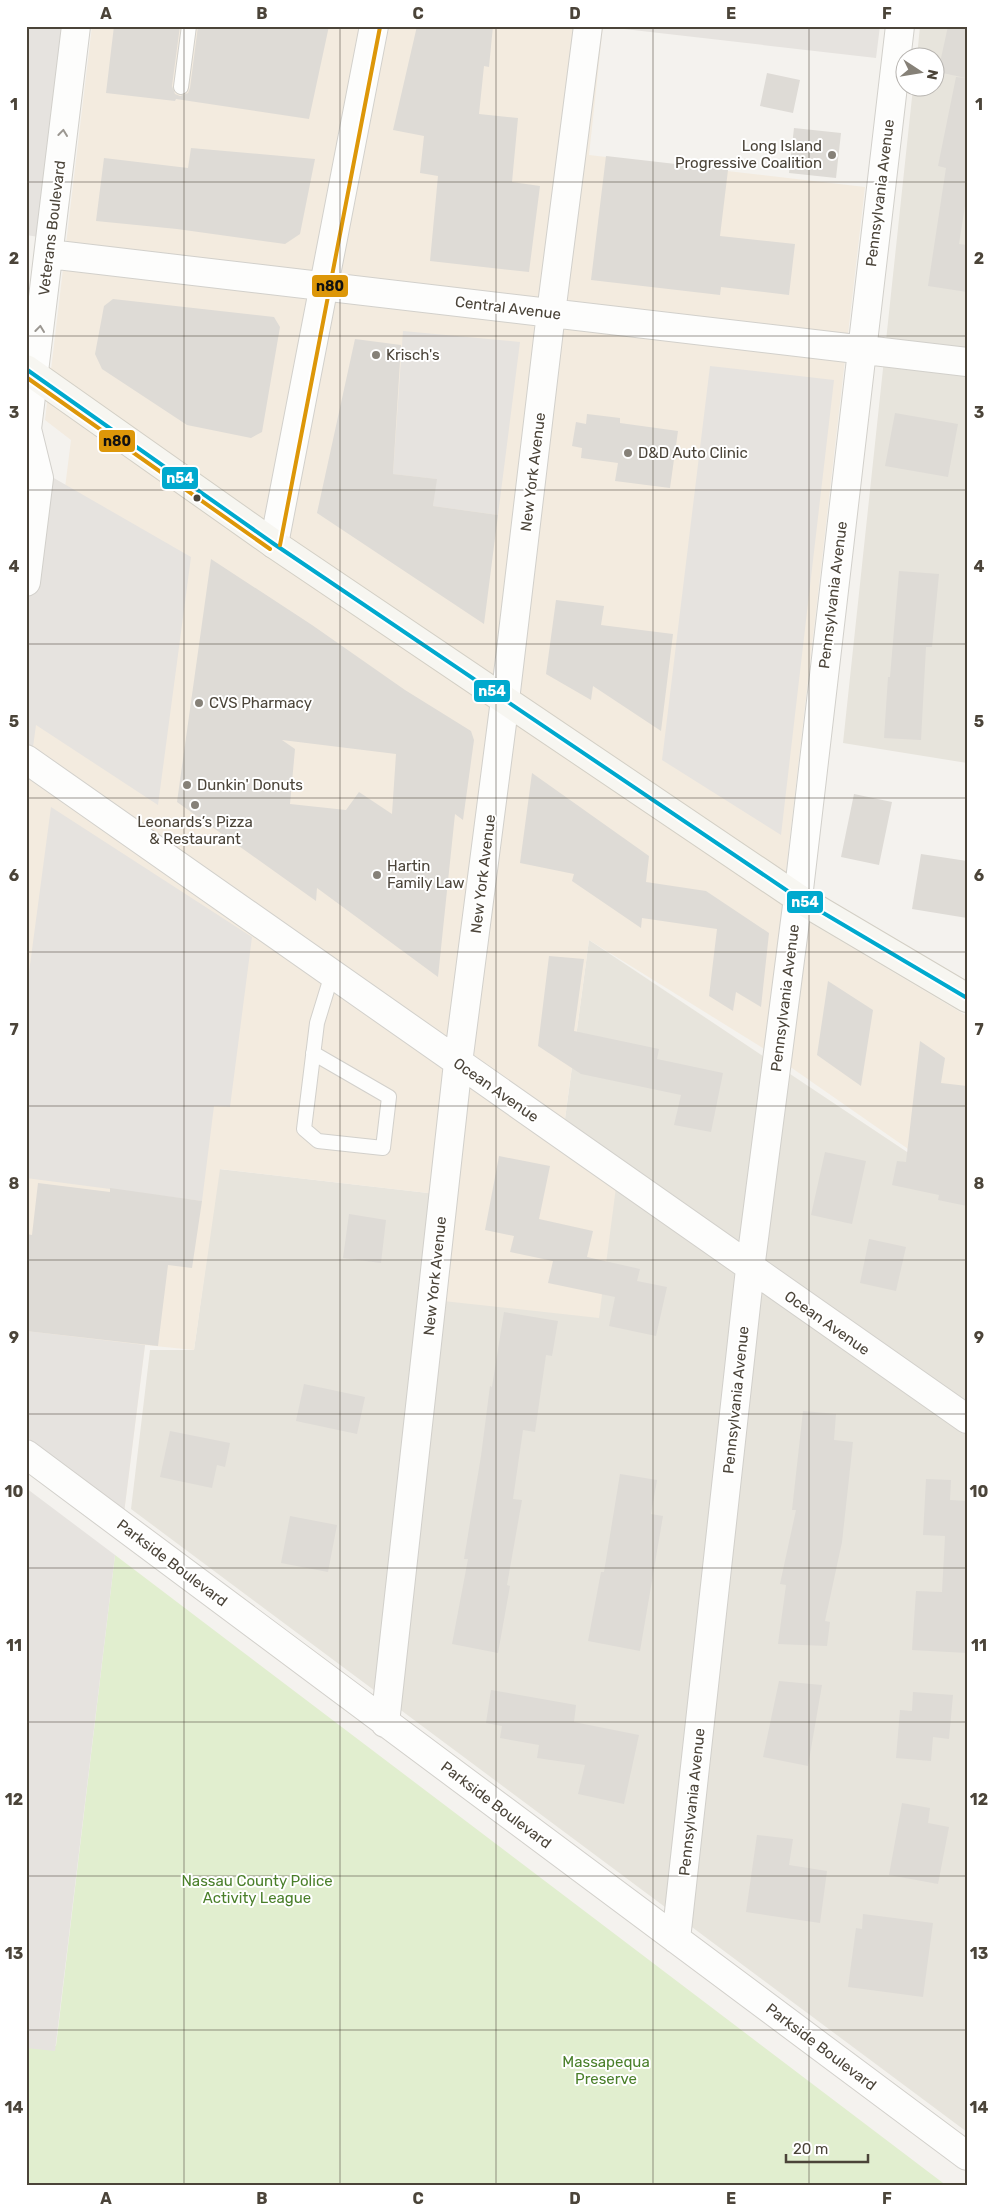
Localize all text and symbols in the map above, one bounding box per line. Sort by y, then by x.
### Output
text: A [100,4,112,23]
text: B [256,4,268,23]
text: C [412,4,424,23]
text: D [569,4,581,23]
text: E [726,4,736,23]
text: F [882,4,892,23]
north arrow [896,48,946,98]
text: N [923,68,942,81]
text: 1 [10,95,18,114]
text: 1 [975,95,983,114]
street label: Pennsylvania Avenue [862,118,898,268]
one-way arrow [57,128,68,136]
place label: Long Island Progressive Coalition [675,137,822,172]
marker: Long Island Progressive Coalition [826,149,838,161]
street label: Veterans Boulevard [35,159,69,297]
text: 2 [9,249,19,268]
text: 2 [974,249,984,268]
line badge: n80 [311,274,349,298]
text: n80 [316,278,344,295]
street label: Central Avenue [454,293,562,323]
one-way arrow [34,325,45,333]
place label: Krisch's [386,346,440,364]
marker: Krisch's [370,349,382,361]
text: 3 [9,403,19,422]
text: 3 [974,403,984,422]
street label: New York Avenue [517,411,549,533]
line badge: n80 [98,429,136,453]
text: n80 [103,433,131,450]
place label: D&D Auto Clinic [638,444,748,462]
marker: D&D Auto Clinic [622,447,634,459]
line badge: n54 [161,466,199,490]
text: n54 [166,470,194,487]
unlabelled marker [192,493,202,503]
street label: Pennsylvania Avenue [815,520,851,670]
text: 4 [9,557,20,576]
text: 4 [974,557,985,576]
line badge: n54 [473,679,511,703]
text: n54 [478,683,506,700]
place label: CVS Pharmacy [209,694,312,712]
marker: CVS Pharmacy [193,697,205,709]
text: 5 [9,712,19,731]
text: 5 [974,712,984,731]
place label: Dunkin' Donuts [197,776,303,794]
marker: Dunkin' Donuts [181,779,193,791]
marker: Leonards’s Pizza & Restaurant [189,799,201,811]
place label: Leonards’s Pizza & Restaurant [137,813,253,848]
street label: New York Avenue [467,813,499,935]
place label: Hartin Family Law [387,857,465,892]
text: 6 [9,866,19,885]
text: 6 [974,866,984,885]
marker: Hartin Family Law [371,869,383,881]
line badge: n54 [786,890,824,914]
text: n54 [791,894,819,911]
street label: Pennsylvania Avenue [767,923,803,1073]
text: 7 [9,1020,19,1039]
text: 7 [974,1020,984,1039]
street label: Ocean Avenue [450,1054,542,1126]
text: 8 [9,1174,20,1193]
text: 8 [974,1174,985,1193]
street label: New York Avenue [420,1216,450,1336]
street label: Ocean Avenue [781,1287,873,1359]
street label: Pennsylvania Avenue [719,1325,753,1475]
text: 9 [9,1328,19,1347]
text: 9 [974,1328,984,1347]
text: 10 [5,1482,24,1501]
text: 10 [970,1482,989,1501]
street label: Parkside Boulevard [113,1516,231,1610]
text: 11 [6,1636,22,1655]
text: 11 [971,1636,987,1655]
street label: Pennsylvania Avenue [675,1727,709,1877]
street label: Parkside Boulevard [437,1758,555,1852]
text: 12 [5,1790,23,1809]
text: 12 [970,1790,988,1809]
park label: Nassau County Police Activity League [181,1872,333,1907]
text: 13 [5,1944,23,1963]
text: 13 [970,1944,988,1963]
street label: Parkside Boulevard [762,2000,880,2094]
park label: Massapequa Preserve [562,2053,650,2088]
text: 14 [5,2098,24,2117]
text: 14 [970,2098,989,2117]
scale bar [786,2132,868,2164]
text: 20 m [793,2140,828,2158]
text: A [100,2189,112,2208]
text: B [256,2189,268,2208]
text: C [412,2189,424,2208]
text: D [569,2189,581,2208]
text: E [726,2189,736,2208]
text: F [882,2189,892,2208]

